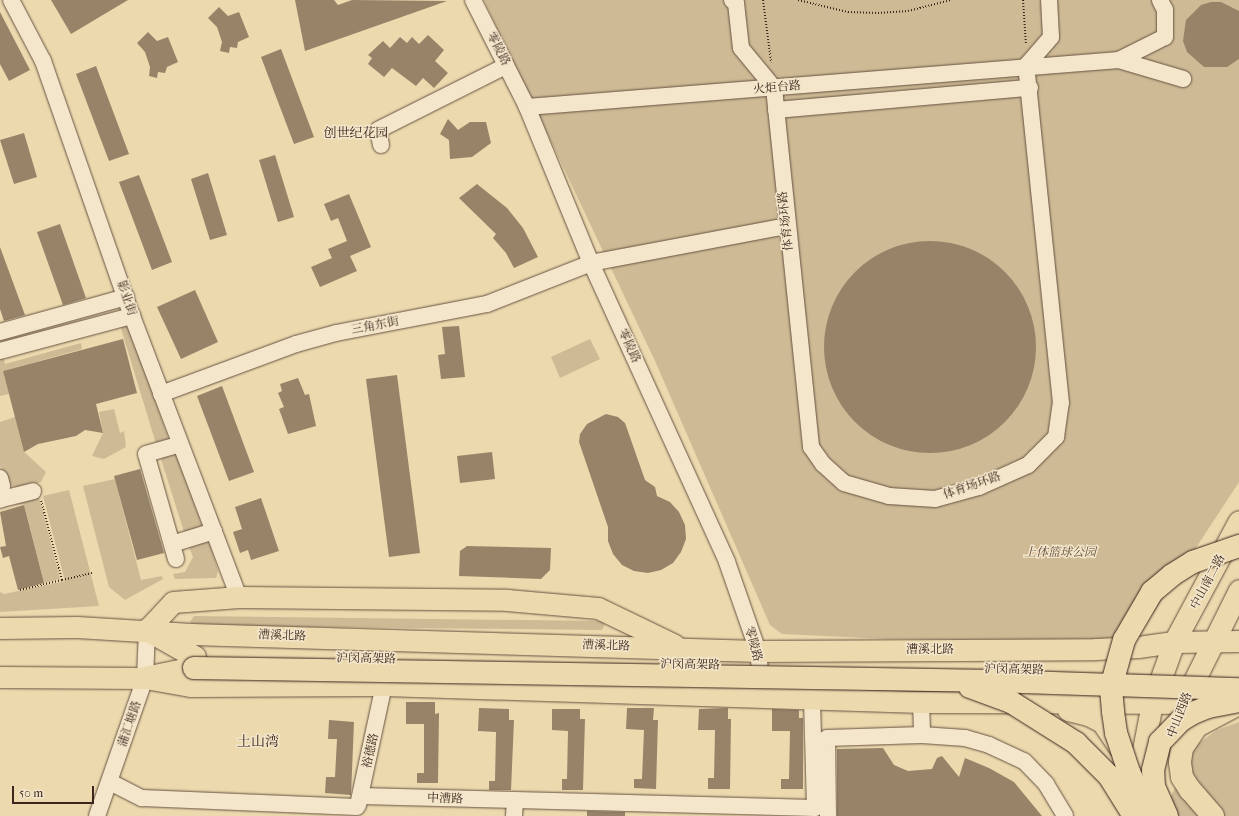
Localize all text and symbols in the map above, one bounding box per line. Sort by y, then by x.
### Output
street label: 零陵路 [483,30,513,68]
street label: 火炬台路 [752,79,802,97]
district label: 创世纪花园 [324,125,388,141]
street label: 体育场环路 [776,190,796,252]
street label: 影业街 [113,279,139,317]
street label: 三角东街 [350,314,400,338]
street label: 零陵路 [615,327,643,365]
street label: 体育场环路 [941,469,1003,503]
park label: 上体篮球公园 [1024,546,1096,560]
street label: 中山南二路 [1188,552,1228,612]
street label: 零陵路 [741,625,765,663]
street label: 漕溪北路 [258,628,306,644]
street label: 漕溪北路 [582,638,630,654]
street label: 漕溪北路 [906,643,954,657]
street label: 沪闵高架路 [336,651,396,667]
street label: 沪闵高架路 [660,657,720,673]
street label: 沪闵高架路 [984,662,1044,678]
street label: 中山西路 [1165,690,1195,740]
street label: 蒲汇塘路 [115,699,145,749]
street label: 裕德路 [360,732,382,770]
district label: 土山湾 [237,734,279,750]
scale bar [14,778,96,804]
text: 50 m [19,786,43,800]
street label: 中漕路 [427,791,463,807]

